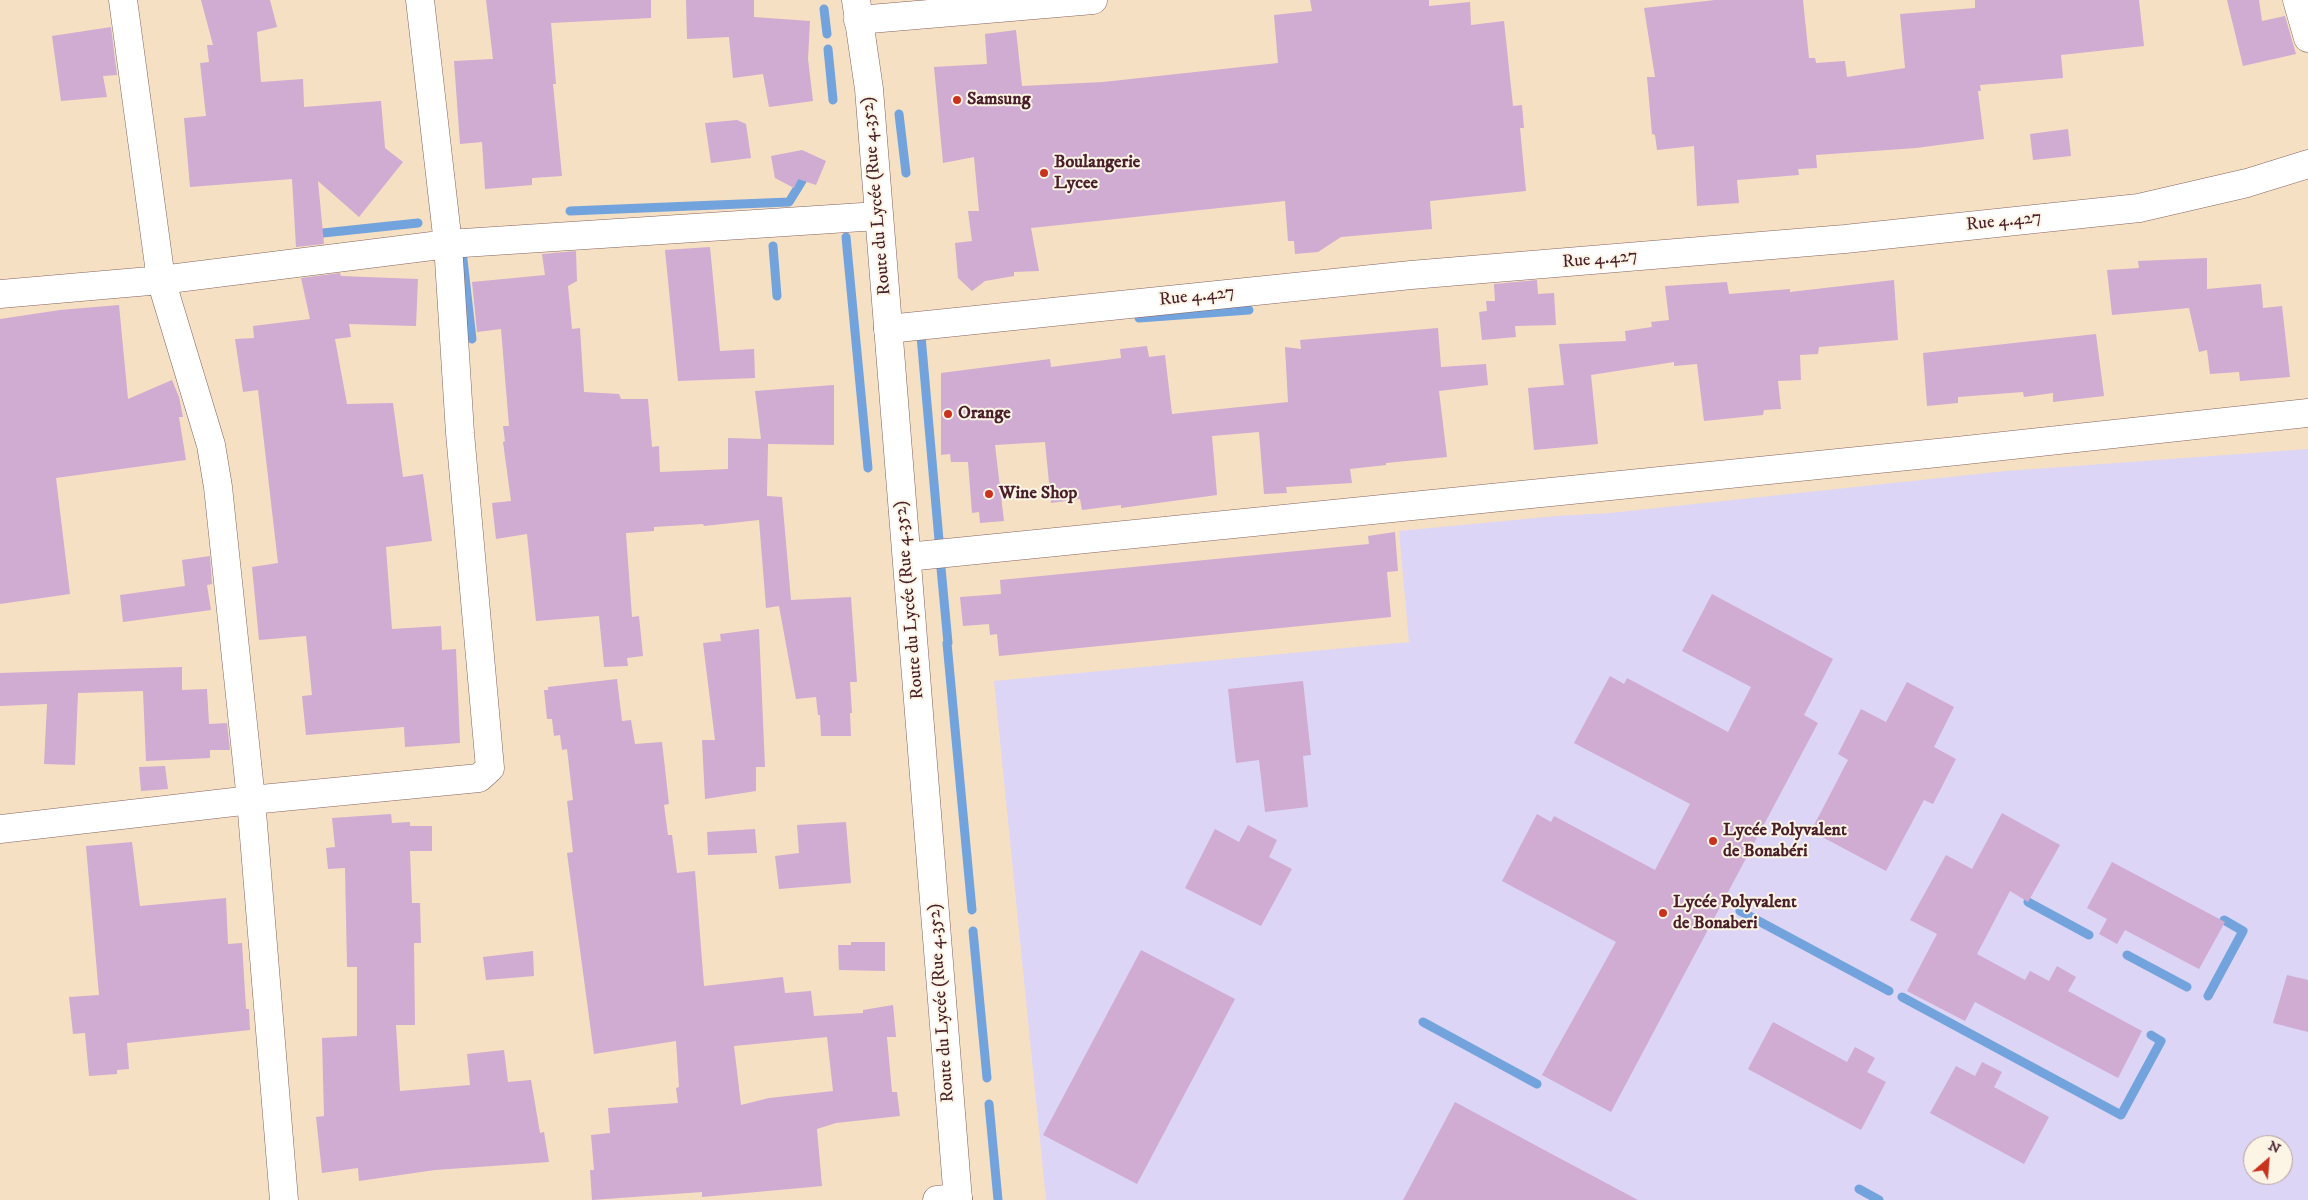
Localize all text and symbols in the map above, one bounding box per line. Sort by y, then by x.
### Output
place label: Samsung [967,89,1030,111]
marker: Samsung [951,94,963,106]
street label: Route du Lycée (Rue 4.352) [858,96,896,296]
place label: Boulangerie Lycee [1054,152,1140,194]
marker: Boulangerie Lycee [1038,167,1050,179]
street label: Rue 4.427 [1965,207,2043,237]
street label: Rue 4.427 [1561,246,1639,274]
street label: Rue 4.427 [1158,282,1236,312]
place label: Orange [958,403,1011,425]
marker: Orange [942,408,954,420]
place label: Wine Shop [999,483,1077,505]
marker: Wine Shop [983,488,995,500]
street label: Route du Lycée (Rue 4.352) [891,500,929,700]
place label: Lycée Polyvalent de Bonabéri [1723,820,1847,862]
marker: Lycée Polyvalent de Bonabéri [1707,835,1719,847]
place label: Lycée Polyvalent de Bonaberi [1673,892,1797,934]
street label: Route du Lycée (Rue 4.352) [924,903,960,1103]
marker: Lycée Polyvalent de Bonaberi [1657,907,1669,919]
north arrow [2243,1135,2293,1185]
text: N [2265,1137,2284,1158]

